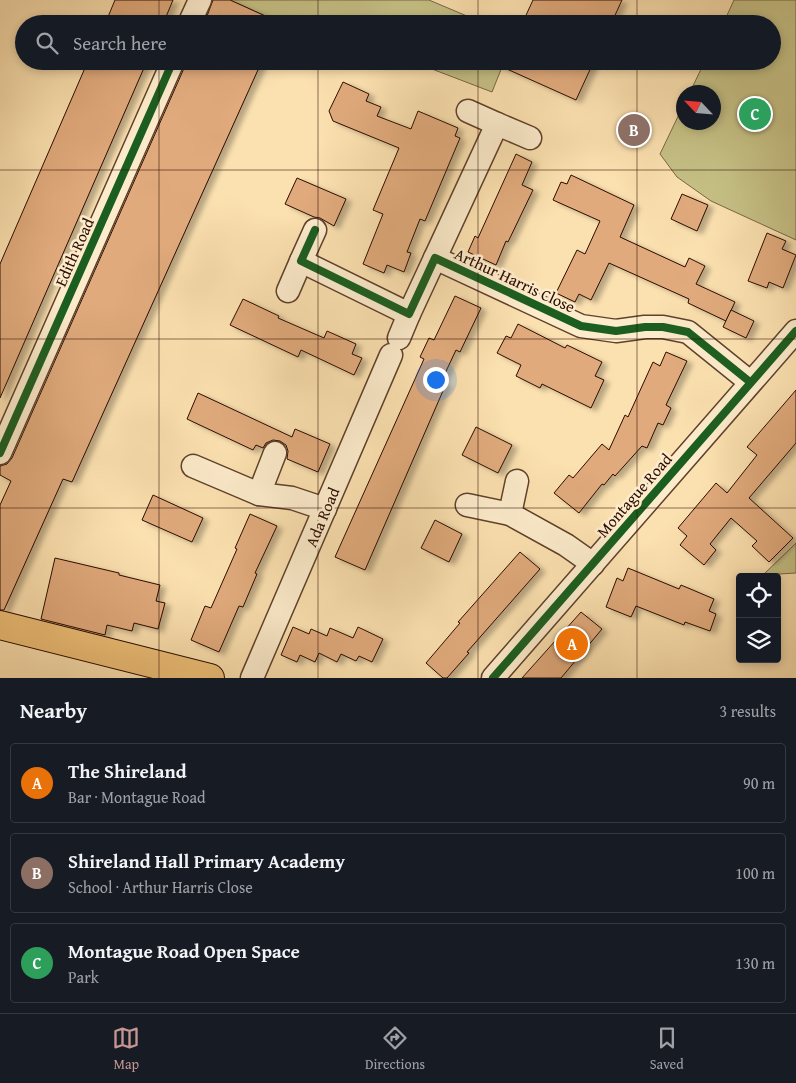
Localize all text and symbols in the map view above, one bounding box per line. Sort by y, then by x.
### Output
search box [15,15,781,70]
icon: search [33,29,61,57]
text: Search here [73,29,167,57]
north arrow [676,85,721,130]
pin: C [739,95,771,133]
pin: B [618,111,650,149]
street label: Edith Road [48,213,100,290]
street label: Arthur Harris Close [451,242,579,318]
your location [423,367,449,393]
street label: Montague Road [591,447,678,542]
street label: Ada Road [299,483,345,551]
map controls [736,573,781,663]
button: locate [736,573,781,618]
button: layers [736,618,781,663]
pin: A [556,625,588,663]
text: Nearby [20,695,87,726]
text: 3 results [719,699,776,723]
text: The Shireland [68,757,187,785]
text: A [32,771,42,795]
text: 90 m [743,771,775,795]
text: Bar · Montague Road [68,785,206,809]
text: Shireland Hall Primary Academy [68,847,345,875]
text: B [32,861,42,885]
text: 100 m [735,861,775,885]
text: School · Arthur Harris Close [68,875,253,899]
text: Montague Road Open Space [68,937,300,965]
text: C [32,951,42,975]
text: 130 m [735,951,775,975]
text: Park [68,965,99,989]
tab: Map [112,1024,140,1074]
tab: Directions [365,1024,425,1074]
tab: Saved [650,1024,684,1074]

